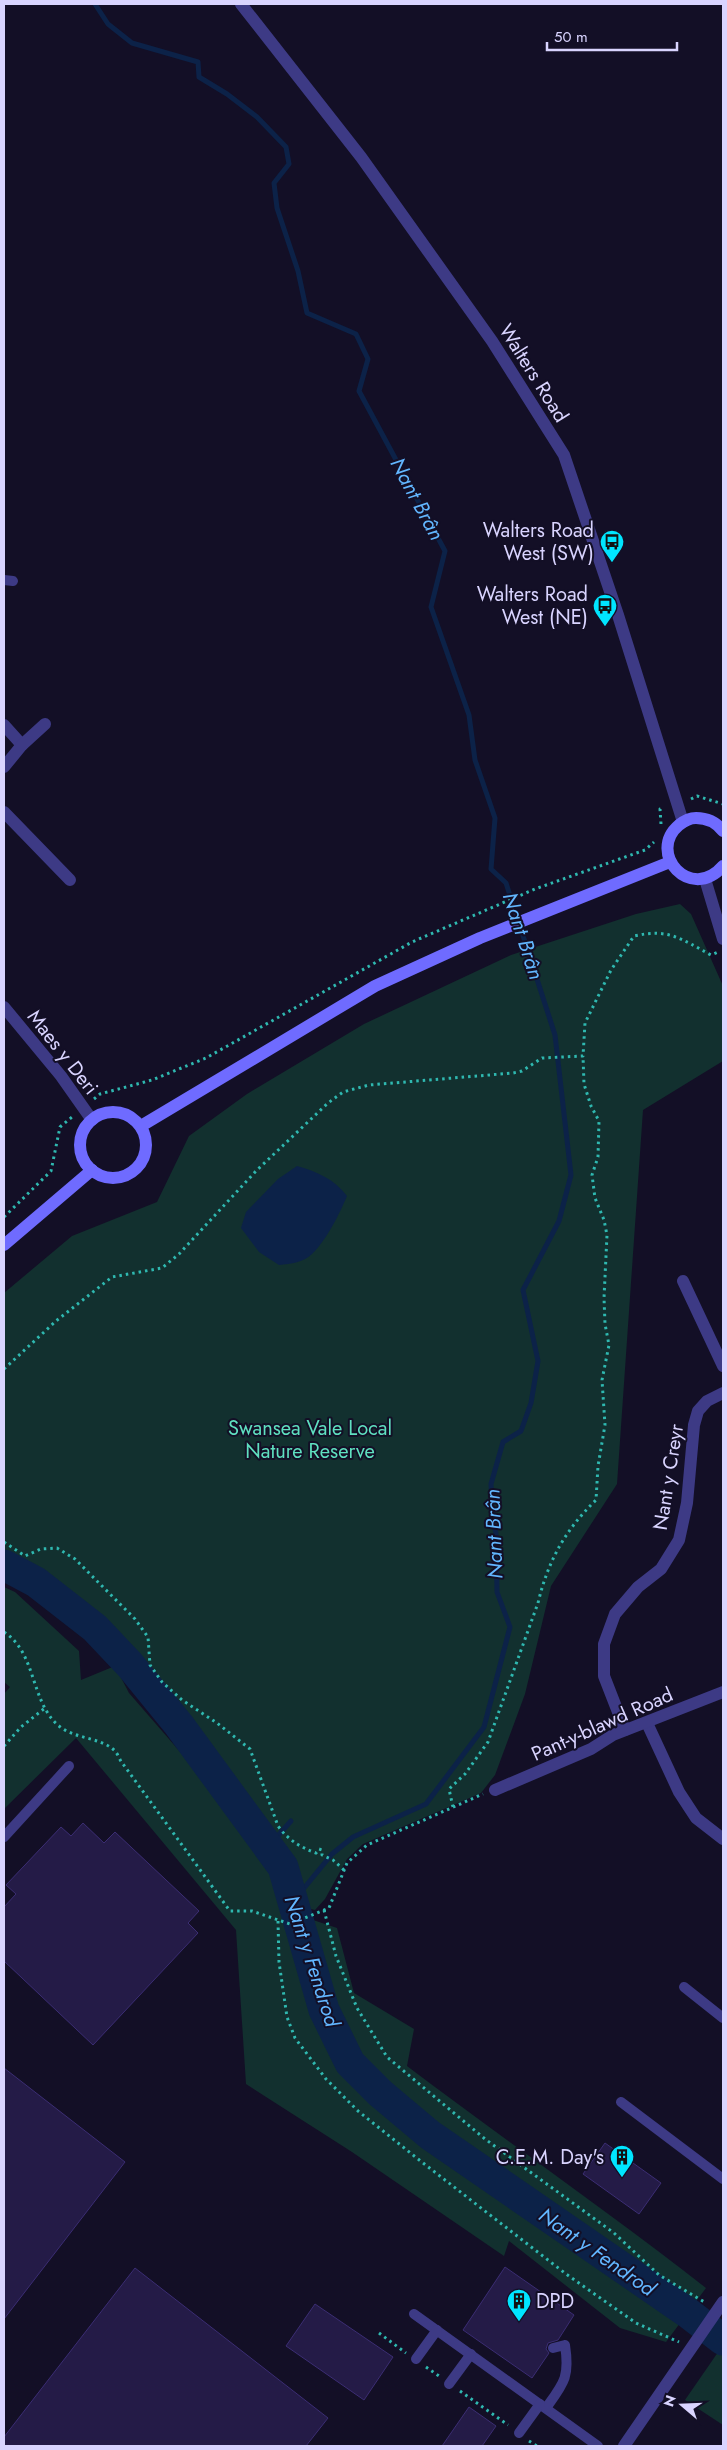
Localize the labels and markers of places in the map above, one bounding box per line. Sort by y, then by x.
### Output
place label: Walters Road West (SW) [483,516,594,568]
bus stop icon: Walters Road West (SW) [599,529,625,563]
place label: Walters Road West (NE) [477,580,588,632]
bus stop icon: Walters Road West (NE) [592,593,618,627]
place label: C.E.M. Day's [496,2143,604,2172]
building icon: C.E.M. Day's [609,2144,635,2178]
place label: DPD [536,2287,574,2316]
building icon: DPD [506,2288,532,2322]

